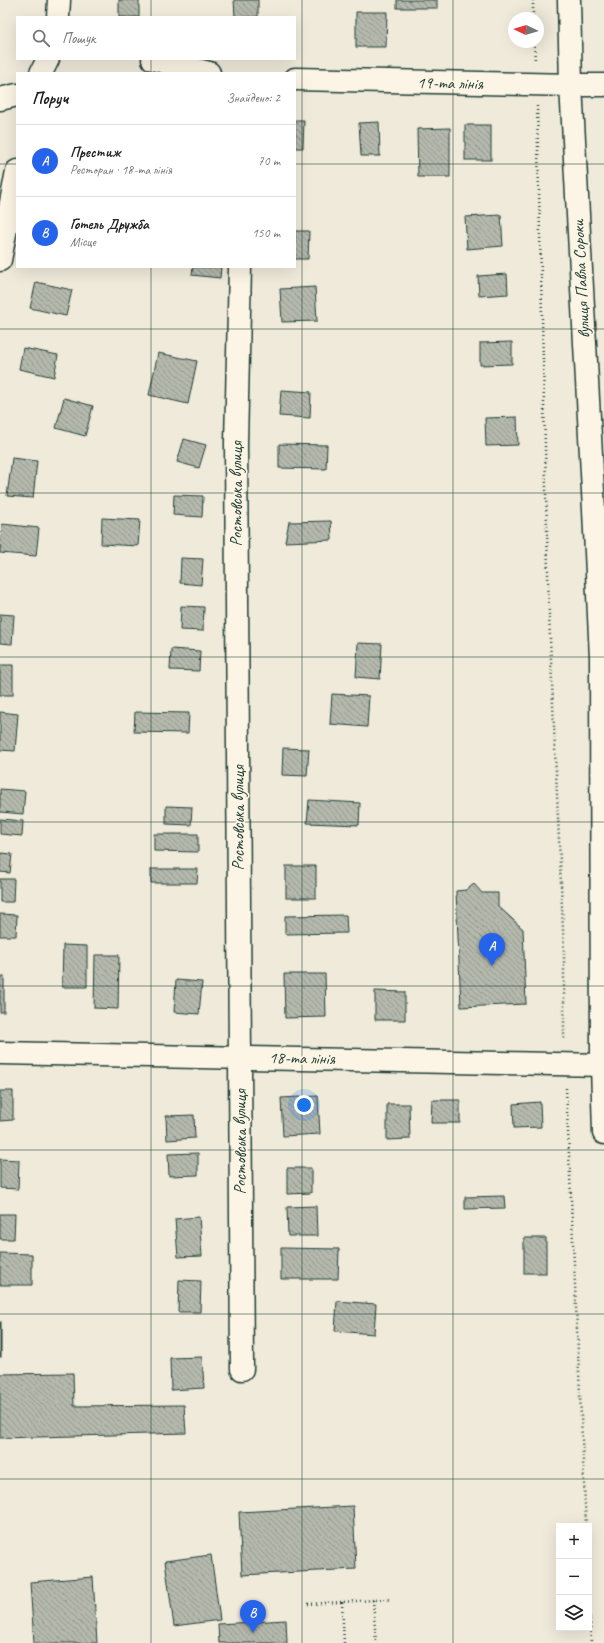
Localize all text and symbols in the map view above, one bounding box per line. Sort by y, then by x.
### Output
north arrow [508,12,544,48]
search box [16,16,296,60]
icon: search [30,27,52,49]
text: Пошук [62,29,95,48]
street label: 19-та лінія [417,72,484,94]
text: Поруч [32,88,68,109]
text: Знайдено: 2 [226,90,280,106]
text: Престиж [70,143,120,162]
text: A [42,153,48,169]
text: 70 m [258,153,280,169]
text: Ресторан · 18-та лінія [70,162,172,178]
text: Готель Дружба [70,215,149,234]
street label: вулиця Павла Сороки [567,218,595,339]
text: B [42,225,48,241]
text: 150 m [252,225,280,241]
text: Місце [70,234,96,250]
street label: Ростовська вулиця [226,440,247,547]
street label: Ростовська вулиця [228,764,249,871]
pin: A [479,933,505,966]
street label: 18-та лінія [269,1047,336,1069]
street label: Ростовська вулиця [230,1088,251,1195]
your location [294,1095,314,1115]
map controls [556,1523,592,1631]
button: + [556,1523,592,1559]
button: − [556,1559,592,1595]
button: layers [556,1595,592,1631]
pin: B [240,1600,266,1633]

